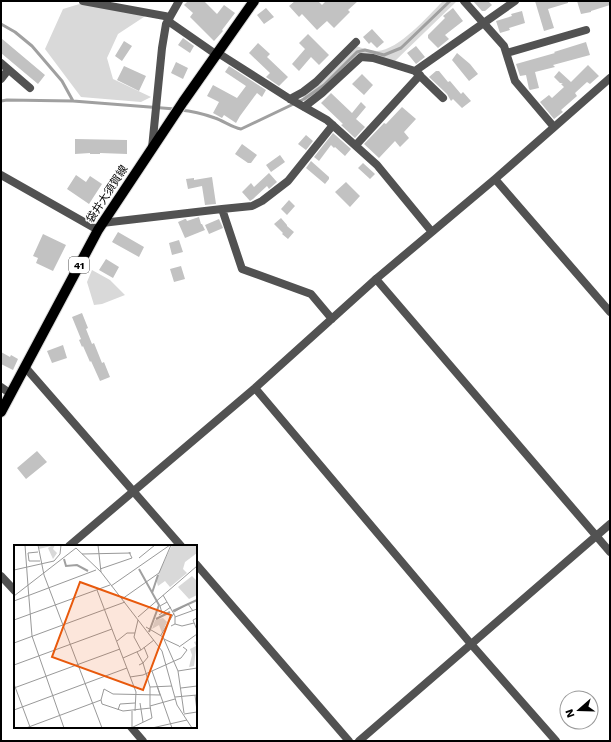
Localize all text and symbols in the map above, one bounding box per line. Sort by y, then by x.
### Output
street label: 袋井大須賀線 [84,163,130,225]
road number: 41 [69,257,89,273]
inset map [14,545,197,728]
north arrow [559,690,599,730]
text: N [563,707,578,719]

